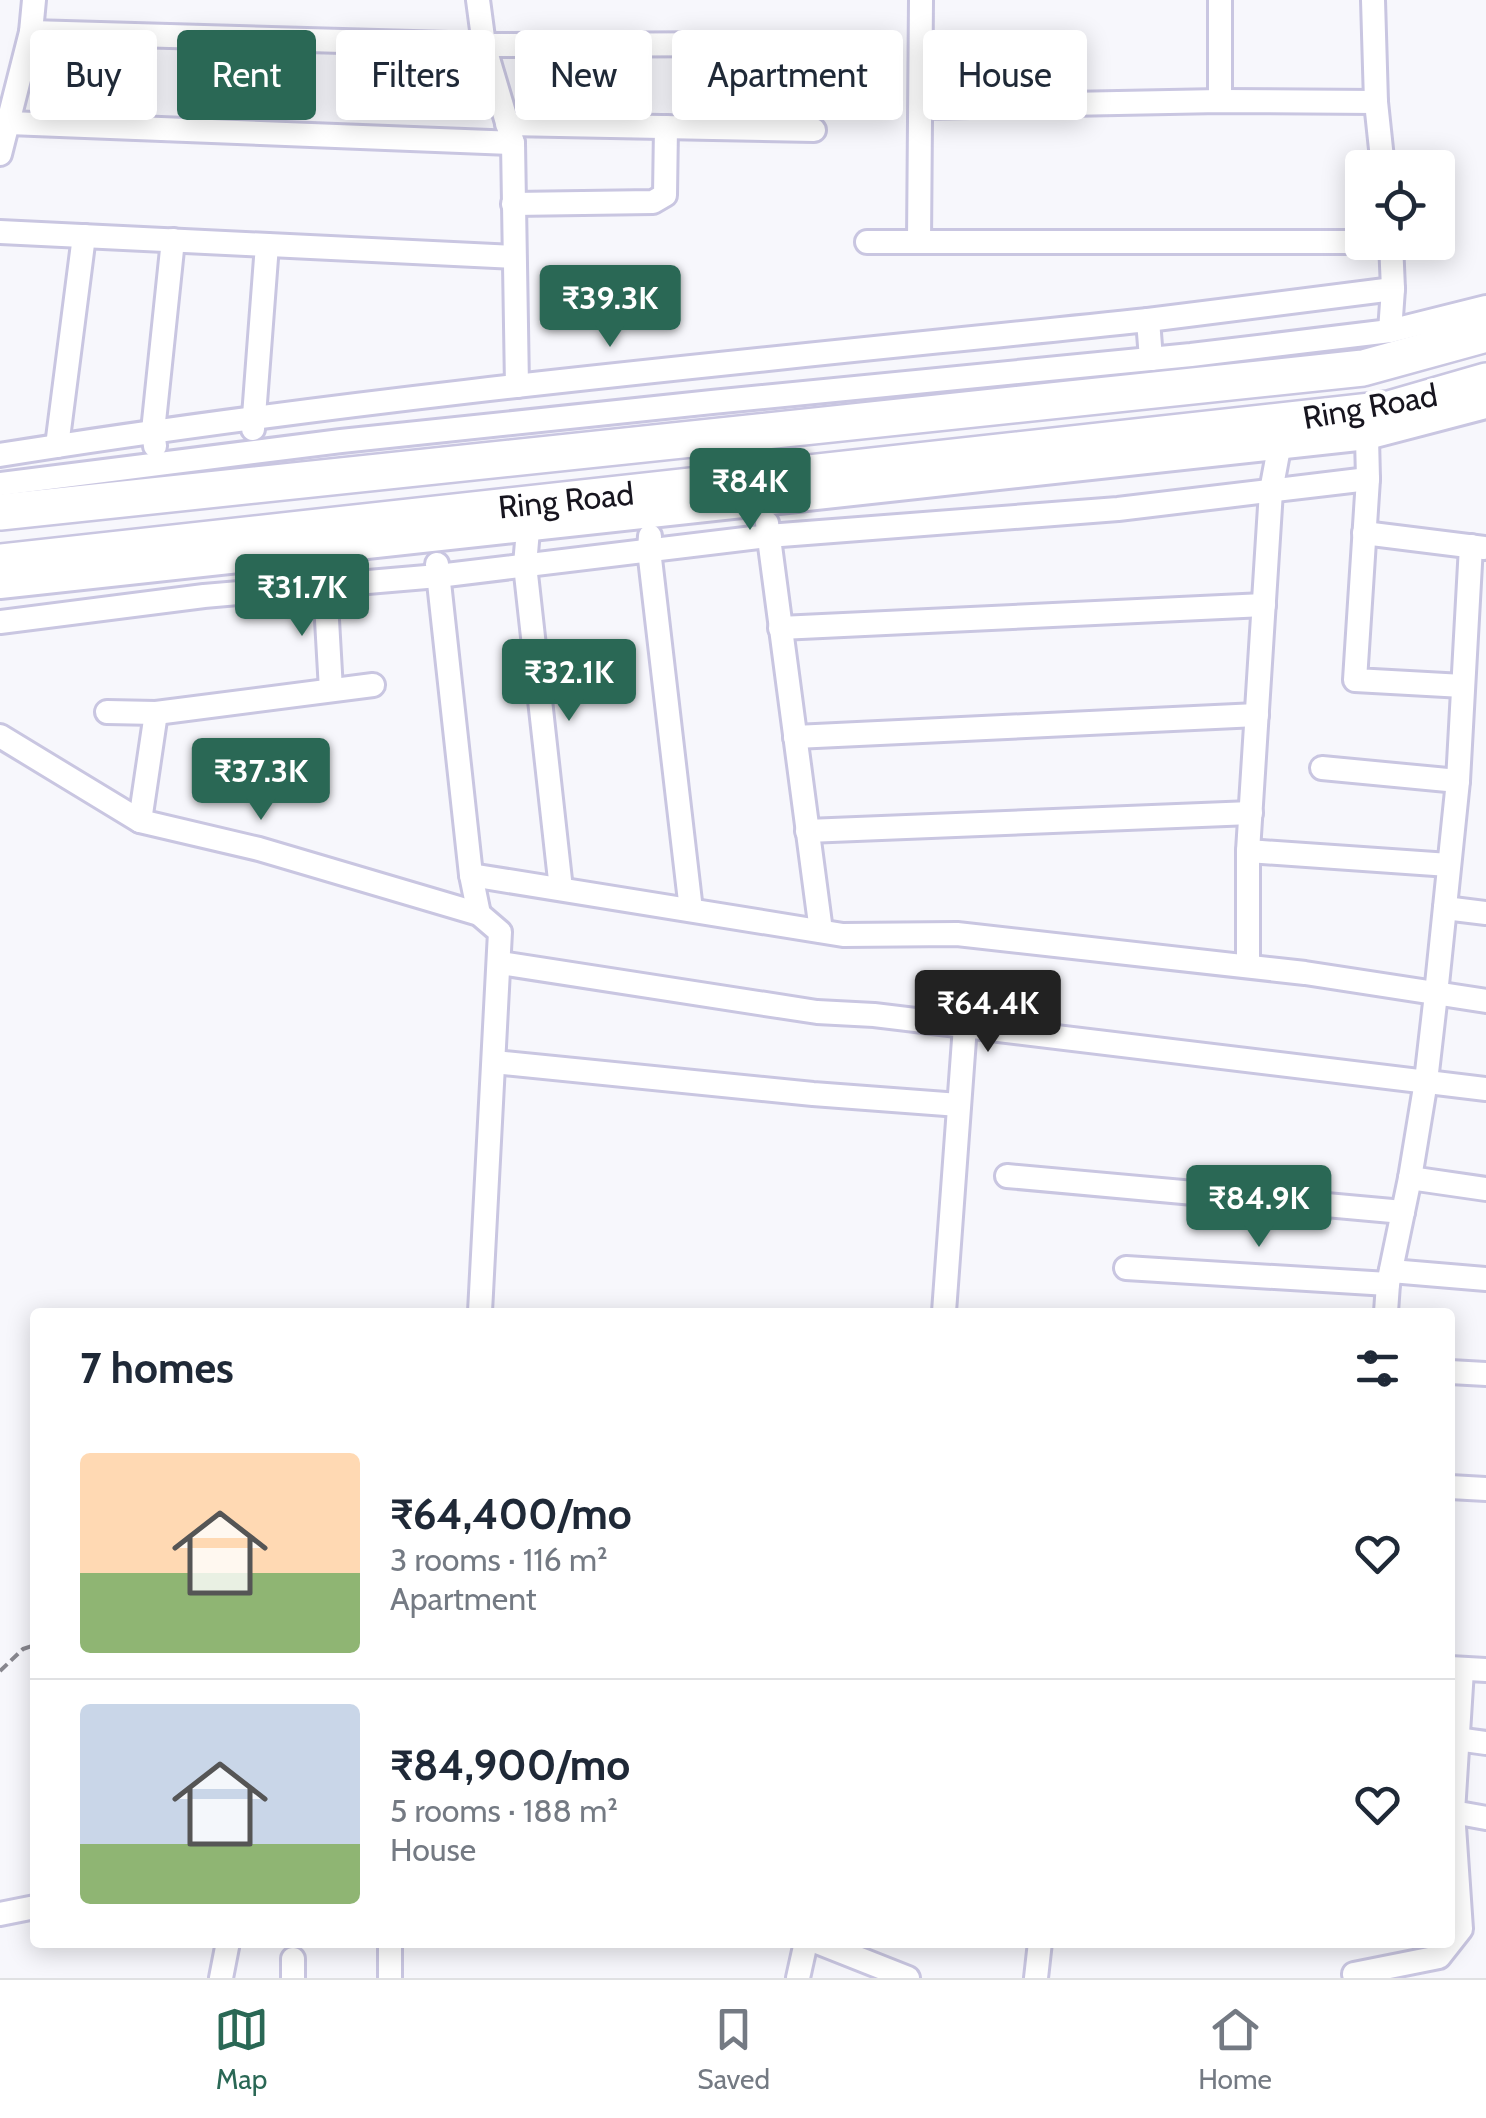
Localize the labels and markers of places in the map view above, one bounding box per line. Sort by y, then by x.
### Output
pin: ₹39.3K [529,265,691,350]
pin: ₹84K [691,448,809,533]
pin: ₹31.7K [221,554,383,639]
pin: ₹32.1K [488,639,650,724]
pin: ₹37.3K [180,738,342,823]
pin: ₹64.4K [907,970,1069,1055]
pin: ₹84.9K [1178,1165,1340,1250]

